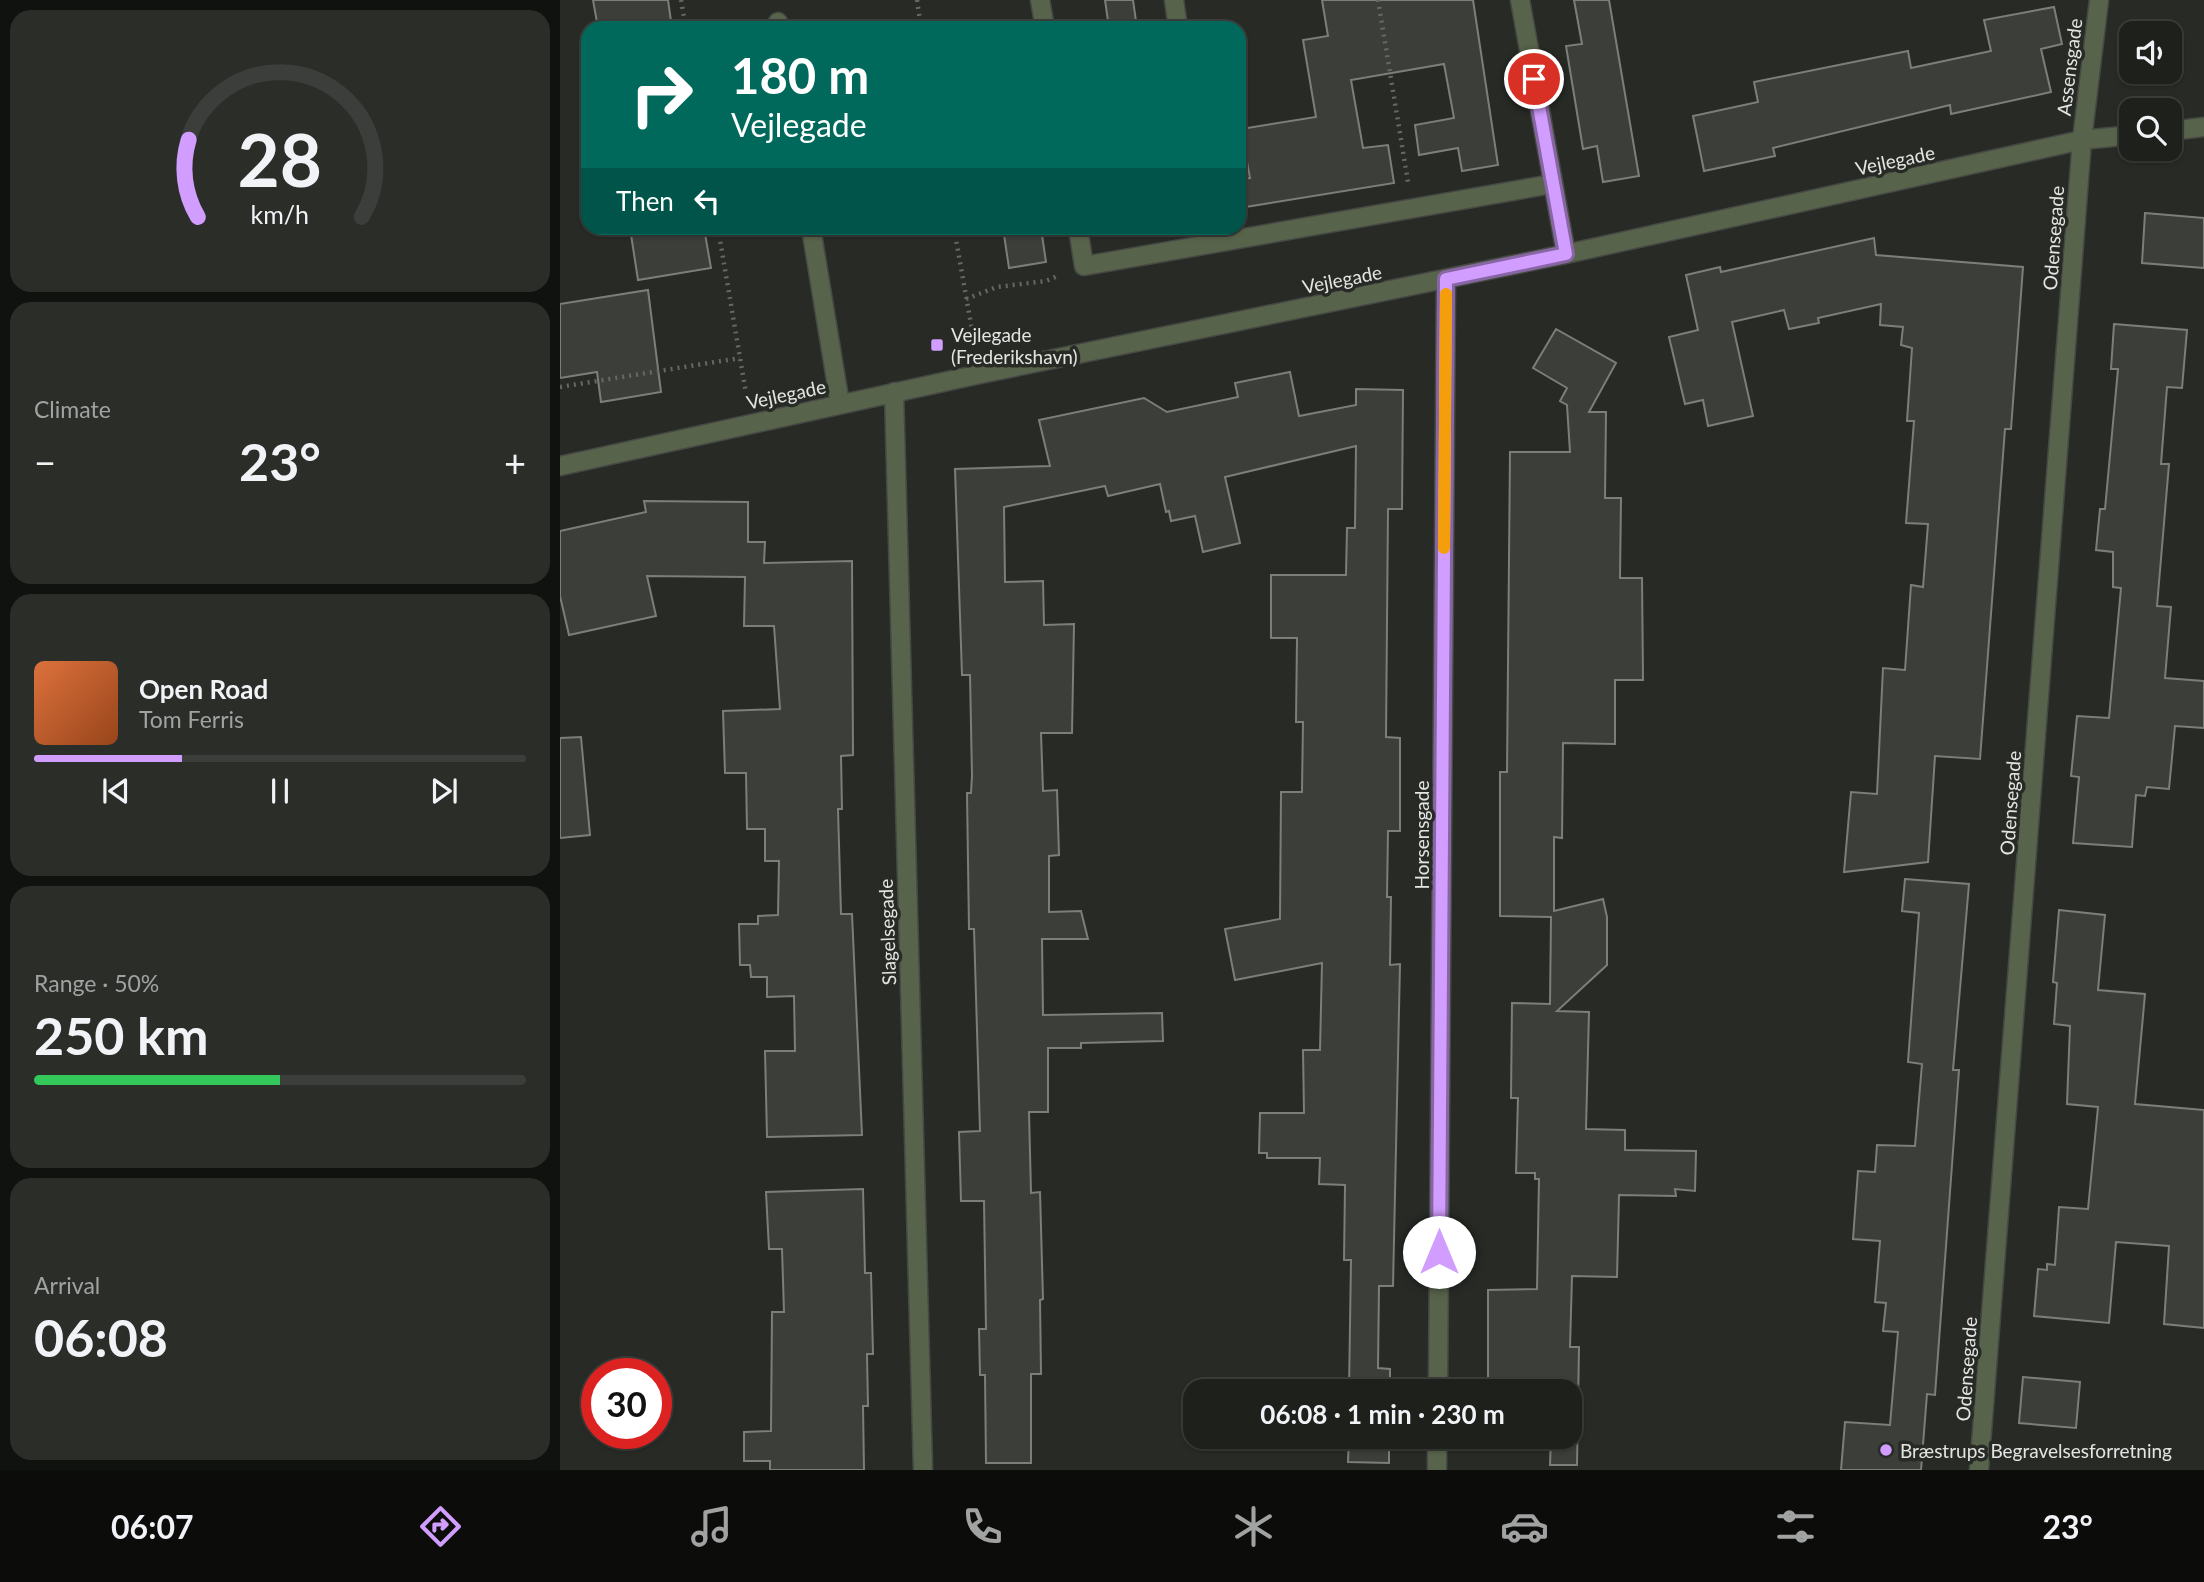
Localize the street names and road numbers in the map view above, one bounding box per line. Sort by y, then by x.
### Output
street label: Assensgade [2052,17,2086,117]
street label: Vejlegade [1853,140,1937,180]
street label: Odensegade [2038,185,2068,291]
street label: Vejlegade [1300,260,1384,298]
street label: Vejlegade [744,374,828,414]
street label: Odensegade [1995,750,2025,856]
street label: Horsensgade [1410,781,1433,889]
street label: Slagelsegade [874,878,900,986]
street label: Odensegade [1951,1316,1981,1422]

